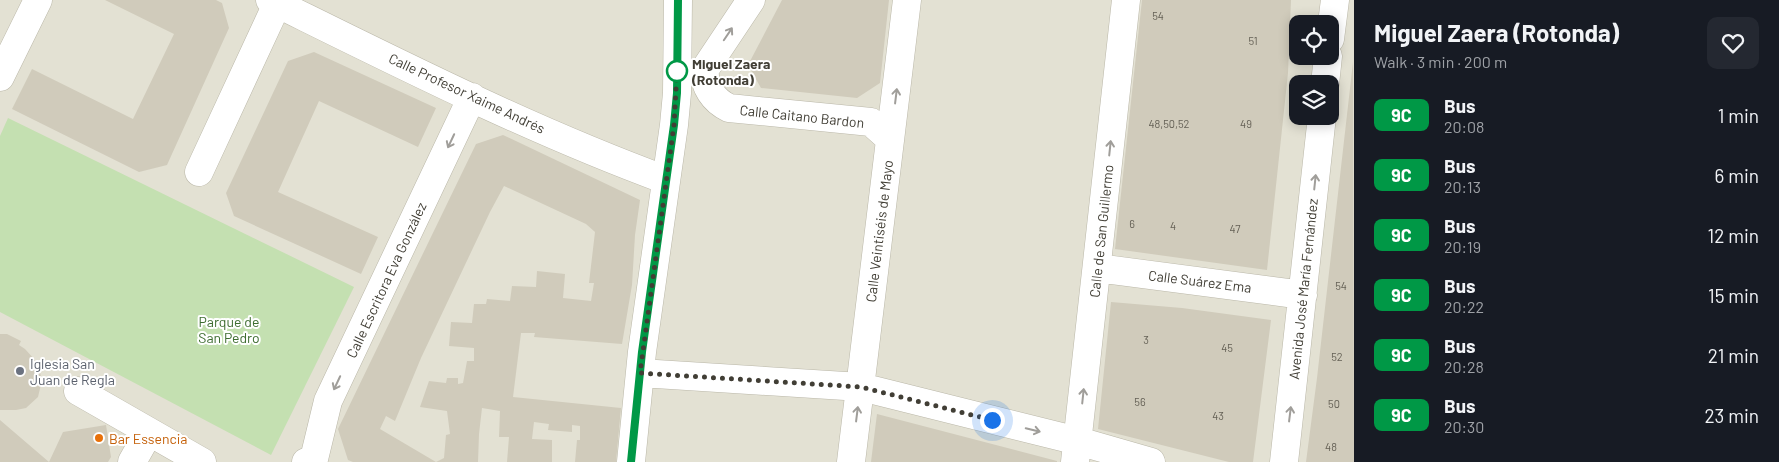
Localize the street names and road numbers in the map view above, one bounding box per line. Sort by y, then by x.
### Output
street label: Calle Profesor Xaime Andrés [386,49,548,137]
street label: Calle Caitano Bardon [739,101,865,131]
street label: Calle Veintiséis de Mayo [862,159,896,303]
street label: Calle de San Guillermo [1086,164,1116,298]
street label: Avenida José María Fernández [1285,198,1321,380]
street label: Calle Escritora Eva González [342,199,430,361]
street label: Calle Suárez Ema [1147,266,1253,296]

